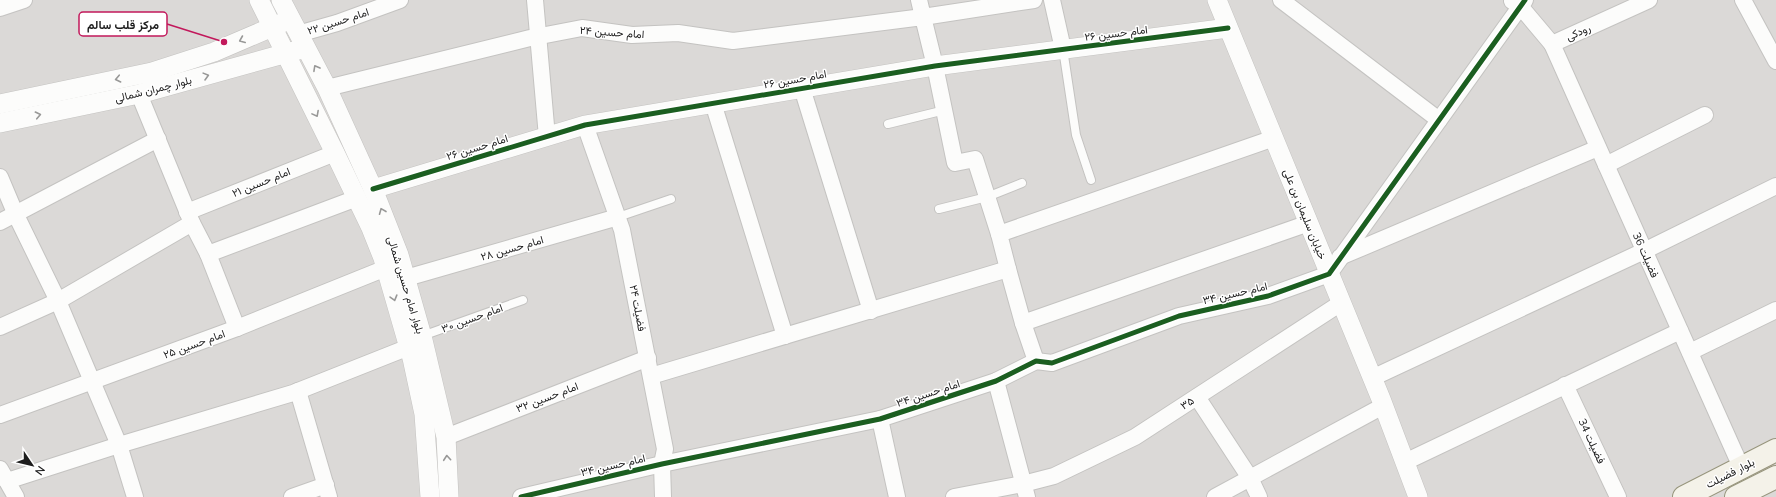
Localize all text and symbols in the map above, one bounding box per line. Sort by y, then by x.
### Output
street label: امام حسین ۲۲ [305,4,371,39]
callout: مرکز قلب سالم [79,12,167,36]
text: مرکز قلب سالم [87,17,159,33]
street label: رودکی [1563,20,1593,44]
street label: امام حسین ۲۶ [1084,22,1149,45]
street label: امام حسین ۲۴ [579,23,645,42]
one-way arrow [238,35,245,43]
one-way arrow [313,65,320,72]
street label: امام حسین ۲۶ [762,67,828,92]
one-way arrow [202,72,209,81]
street label: بلوار چمران شمالی [113,73,193,106]
one-way arrow [115,75,122,83]
one-way arrow [311,110,319,117]
one-way arrow [35,111,41,120]
street label: امام حسین ۲۶ [445,131,510,164]
street label: امام حسین ۲۱ [230,164,293,201]
street label: خیابان سلیمان بن علی [1280,167,1330,261]
one-way arrow [379,208,387,216]
street label: فضیلت 36 [1630,230,1662,280]
street label: امام حسین ۲۸ [479,232,545,265]
street label: بلوار امام حسین شمالی [384,234,428,336]
street label: امام حسین ۳۴ [1201,279,1269,308]
street label: فضیلت ۲۴ [627,284,649,332]
one-way arrow [389,294,398,301]
street label: امام حسین ۳۰ [439,300,505,337]
street label: امام حسین ۲۵ [161,326,227,363]
street label: امام حسین ۳۴ [894,376,962,411]
street label: امام حسین ۳۲ [514,379,580,416]
street label: ۳۵ [1177,393,1197,413]
street label: فضیلت 34 [1575,416,1609,466]
north arrow [12,445,52,485]
street label: امام حسین ۳۴ [579,451,647,480]
one-way arrow [443,455,452,461]
street label: بلوار فضیلت [1703,455,1757,491]
text: N [32,463,48,478]

